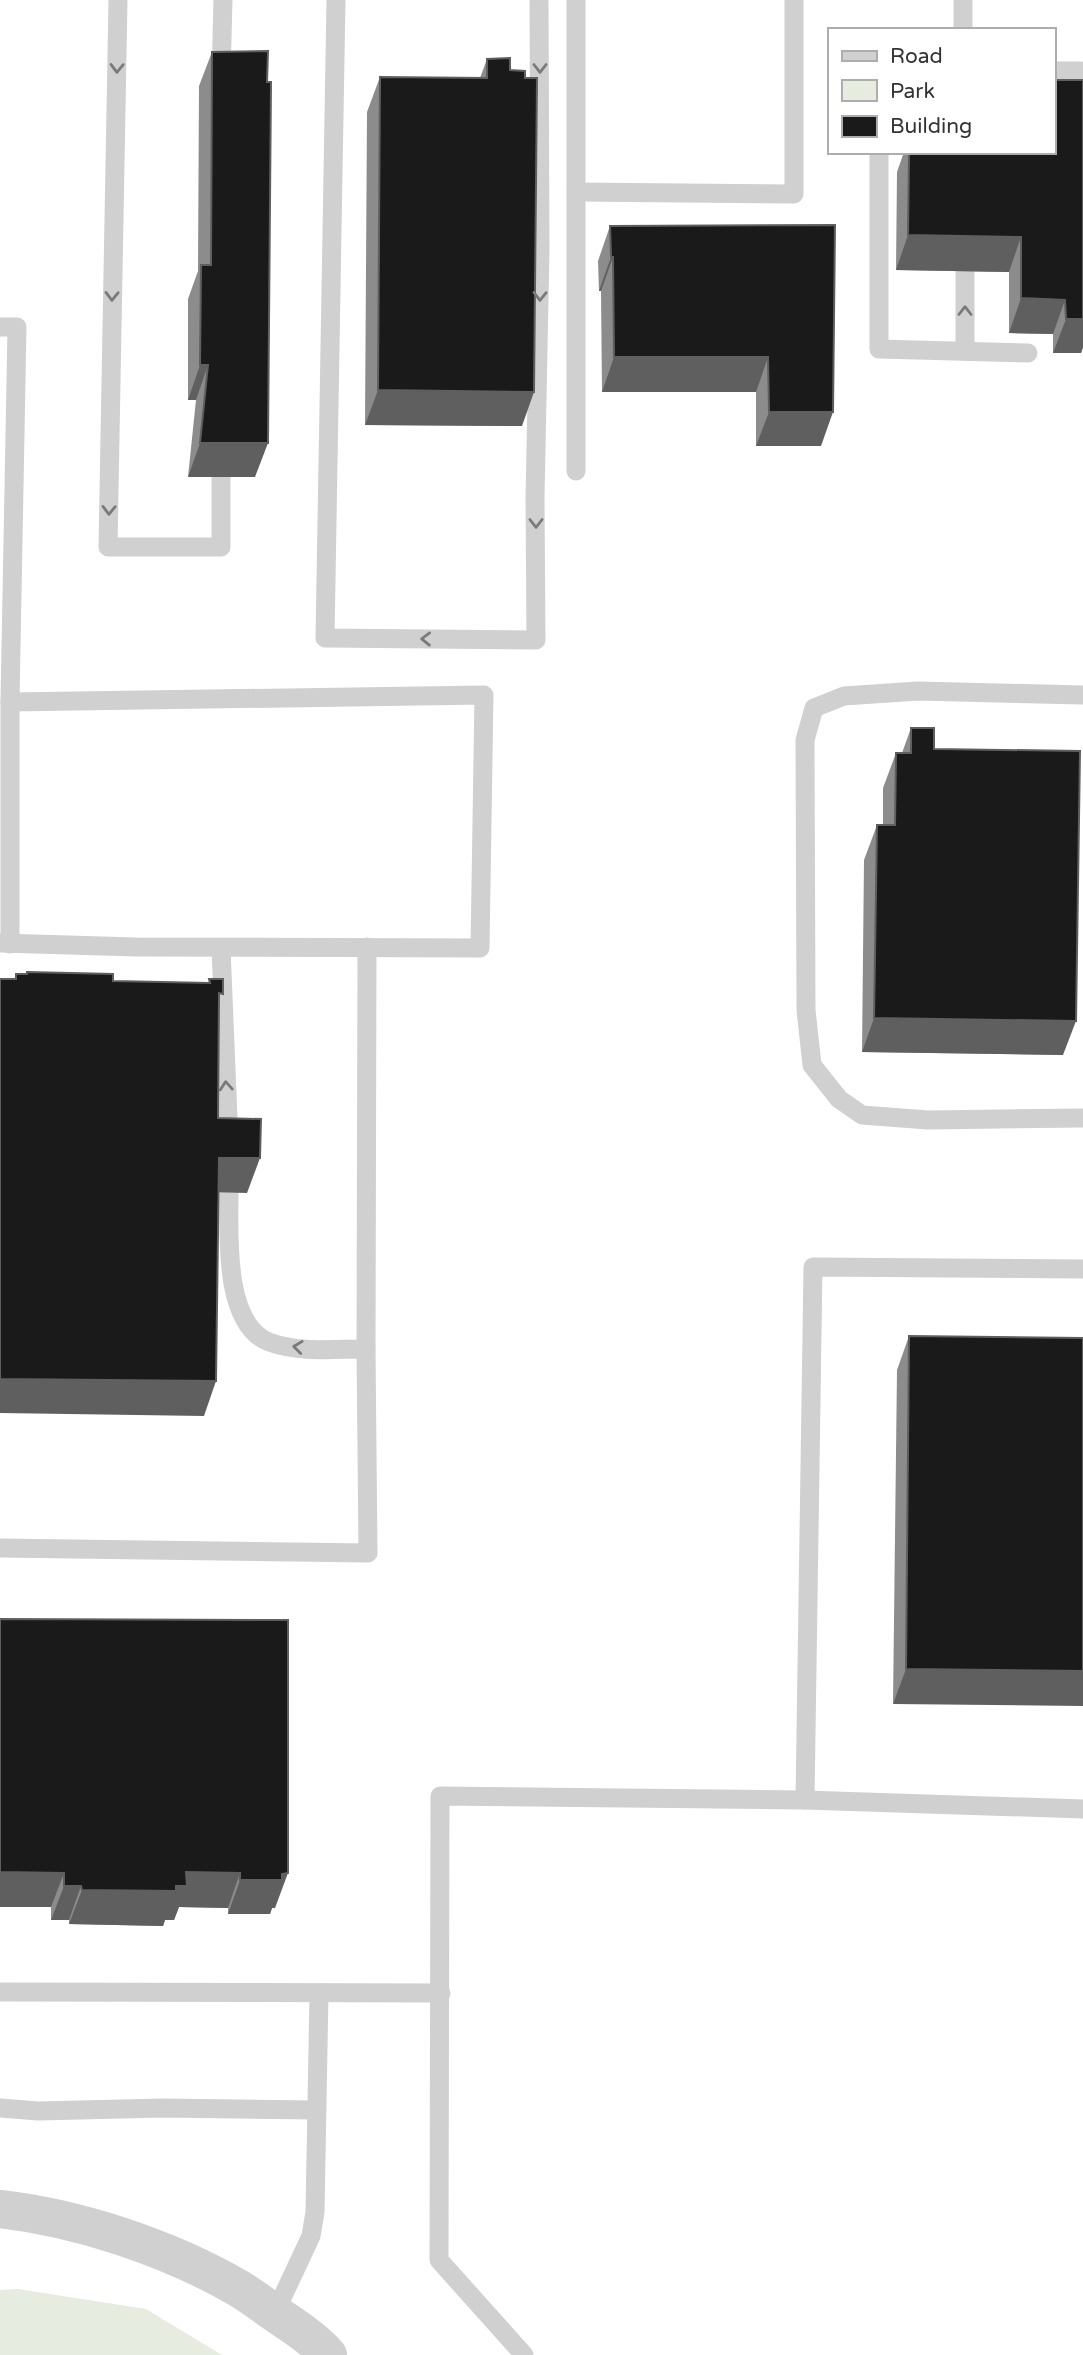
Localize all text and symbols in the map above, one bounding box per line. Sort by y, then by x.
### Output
legend [828,28,1055,154]
text: Road [890,44,943,69]
one-way arrow [109,63,124,74]
one-way arrow [532,63,548,74]
text: Park [890,79,935,104]
text: Building [890,114,972,139]
one-way arrow [105,290,120,301]
one-way arrow [532,290,547,301]
one-way arrow [957,305,973,316]
one-way arrow [101,505,116,516]
one-way arrow [528,518,544,529]
one-way arrow [420,631,431,647]
one-way arrow [218,1080,233,1091]
one-way arrow [292,1340,304,1355]

